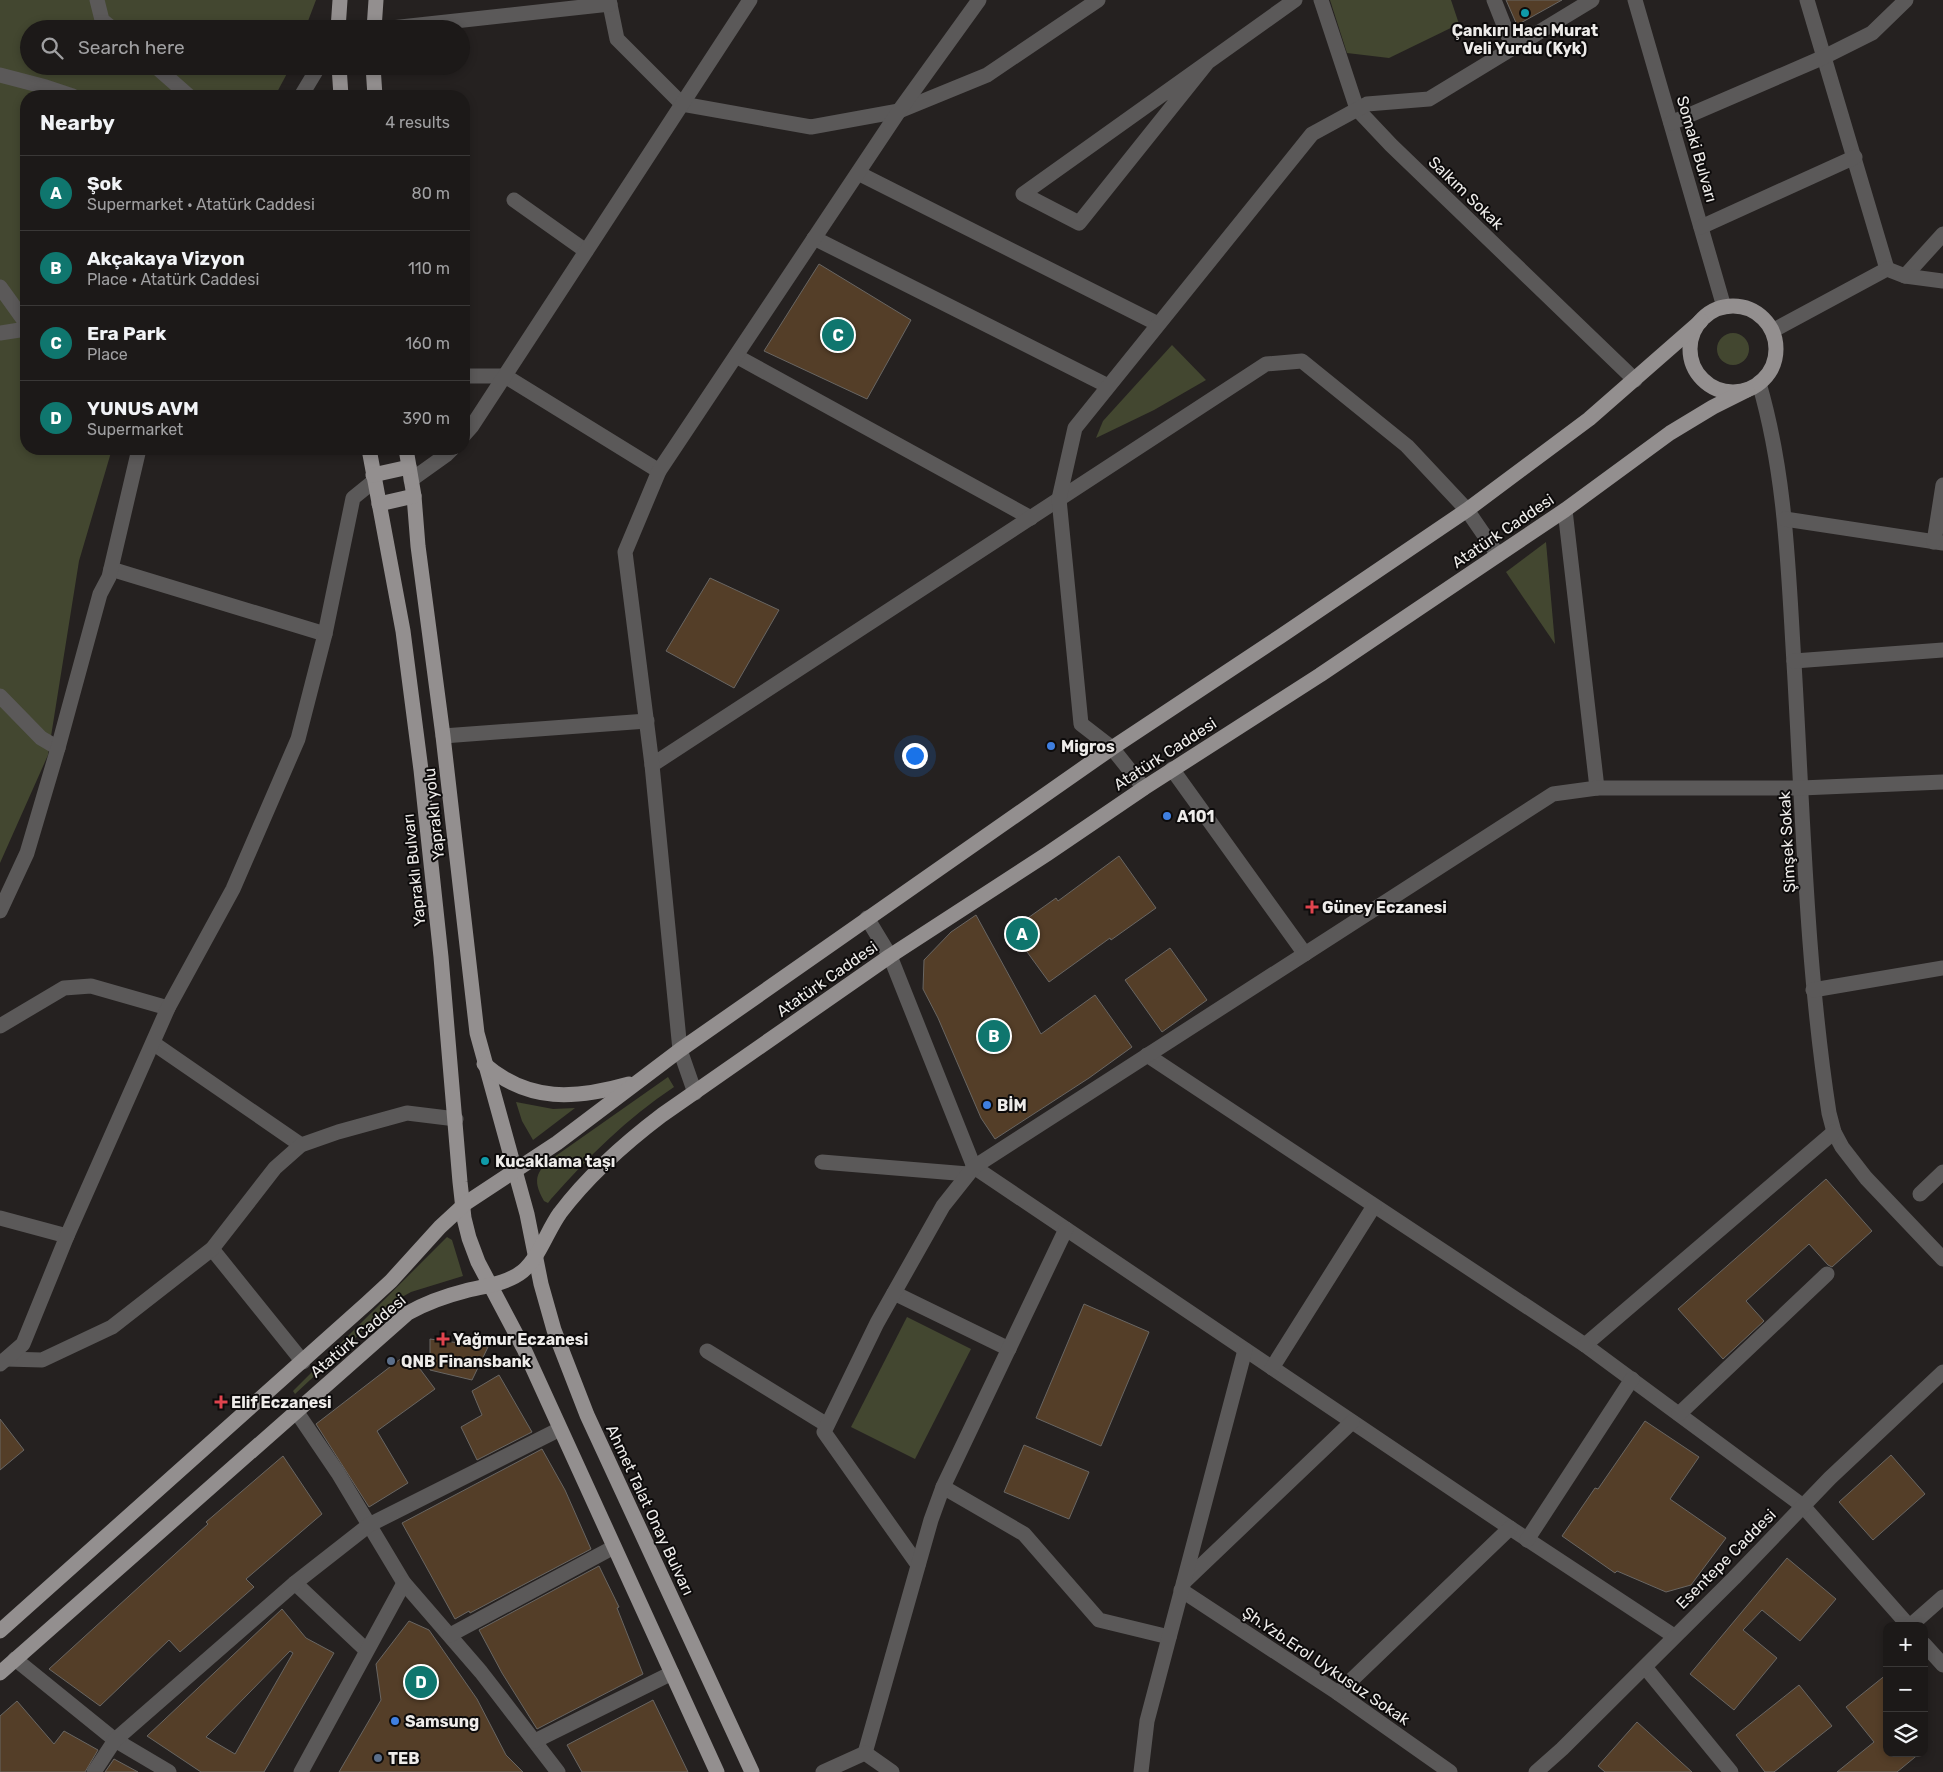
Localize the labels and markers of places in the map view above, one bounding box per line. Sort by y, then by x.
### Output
marker: Çankırı Hacı Murat Veli Yurdu (Kyk) [1519,7,1531,19]
place label: Çankırı Hacı Murat Veli Yurdu (Kyk) [1452,21,1599,58]
pin: C [822,316,854,354]
place label: Migros [1061,737,1115,756]
marker: Migros [1045,740,1057,752]
place label: A101 [1177,807,1215,826]
marker: A101 [1161,810,1173,822]
place label: Güney Eczanesi [1322,898,1447,917]
marker: Güney Eczanesi [1306,901,1318,913]
pin: A [1006,915,1038,953]
pin: B [978,1017,1010,1055]
place label: BİM [997,1096,1027,1115]
marker: BİM [981,1099,993,1111]
place label: Kucaklama taşı [495,1152,615,1171]
marker: Kucaklama taşı [479,1155,491,1167]
place label: Yağmur Eczanesi [453,1330,588,1349]
marker: Yağmur Eczanesi [437,1333,449,1345]
place label: QNB Finansbank [401,1352,532,1371]
marker: QNB Finansbank [385,1355,397,1367]
place label: Elif Eczanesi [231,1393,332,1412]
marker: Elif Eczanesi [215,1396,227,1408]
pin: D [405,1663,437,1701]
place label: Samsung [405,1712,479,1731]
marker: Samsung [389,1715,401,1727]
place label: TEB [388,1749,420,1768]
marker: TEB [372,1752,384,1764]

